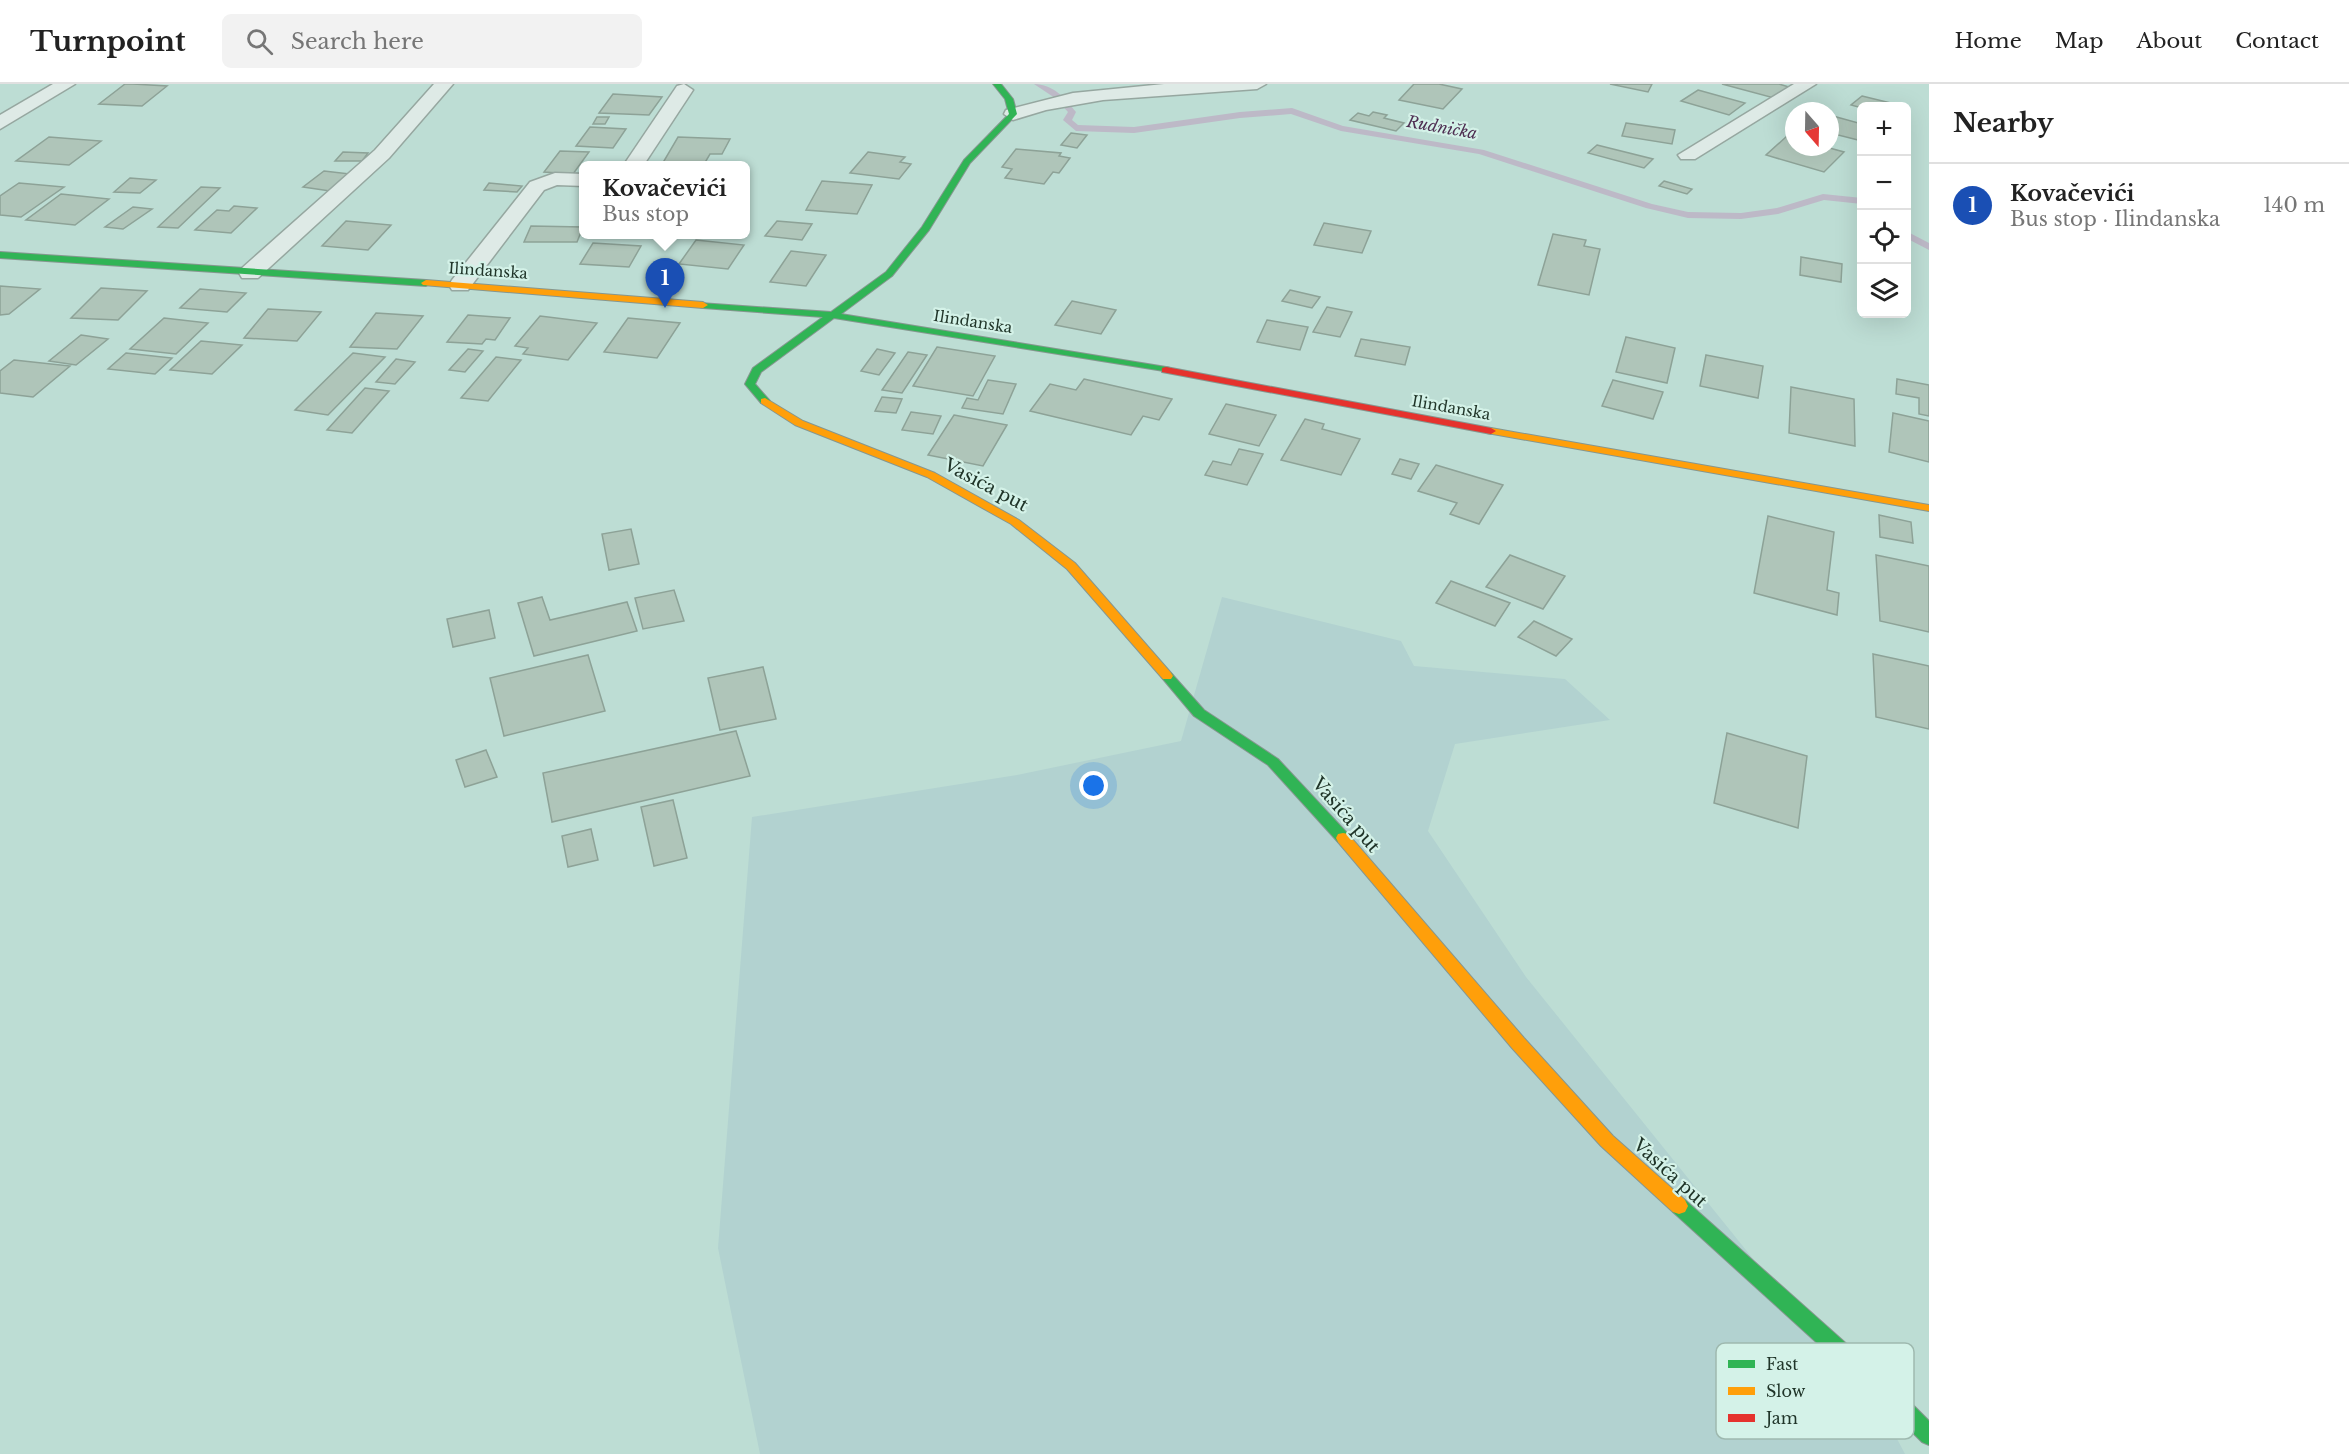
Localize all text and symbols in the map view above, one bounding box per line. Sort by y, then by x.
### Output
search box [222,14,642,68]
text: Turnpoint [30,24,186,59]
icon: search [243,25,276,58]
text: Search here [291,28,424,55]
text: Home [1955,28,2022,54]
text: Map [2055,28,2103,54]
text: About [2136,28,2202,54]
text: Contact [2235,28,2319,54]
north arrow [1785,102,1839,156]
map controls [1857,102,1911,318]
button: + [1857,102,1911,156]
text: Nearby [1953,107,2054,139]
water label: Rudnička [1404,111,1479,143]
button: − [1857,156,1911,210]
popup [579,161,750,239]
text: Kovačevići [602,175,727,202]
text: Kovačevići [2010,180,2135,207]
text: 1 [1968,193,1977,217]
text: 140 m [2263,193,2325,217]
text: Bus stop [602,202,689,226]
text: Bus stop · Ilindanska [2010,207,2220,231]
button: locate [1857,210,1911,264]
street label: Ilindanska [448,258,529,283]
pin: 1 [646,258,684,308]
button: layers [1857,264,1911,318]
street label: Ilindanska [932,306,1015,337]
street label: Ilindanska [1410,391,1493,424]
street label: Vasića put [939,453,1032,516]
your location [1079,771,1108,800]
street label: Vasića put [1307,772,1385,857]
street label: Vasića put [1628,1133,1712,1212]
legend [1716,1343,1914,1439]
text: Fast [1766,1354,1798,1374]
text: Slow [1766,1381,1806,1401]
text: Jam [1764,1408,1798,1428]

